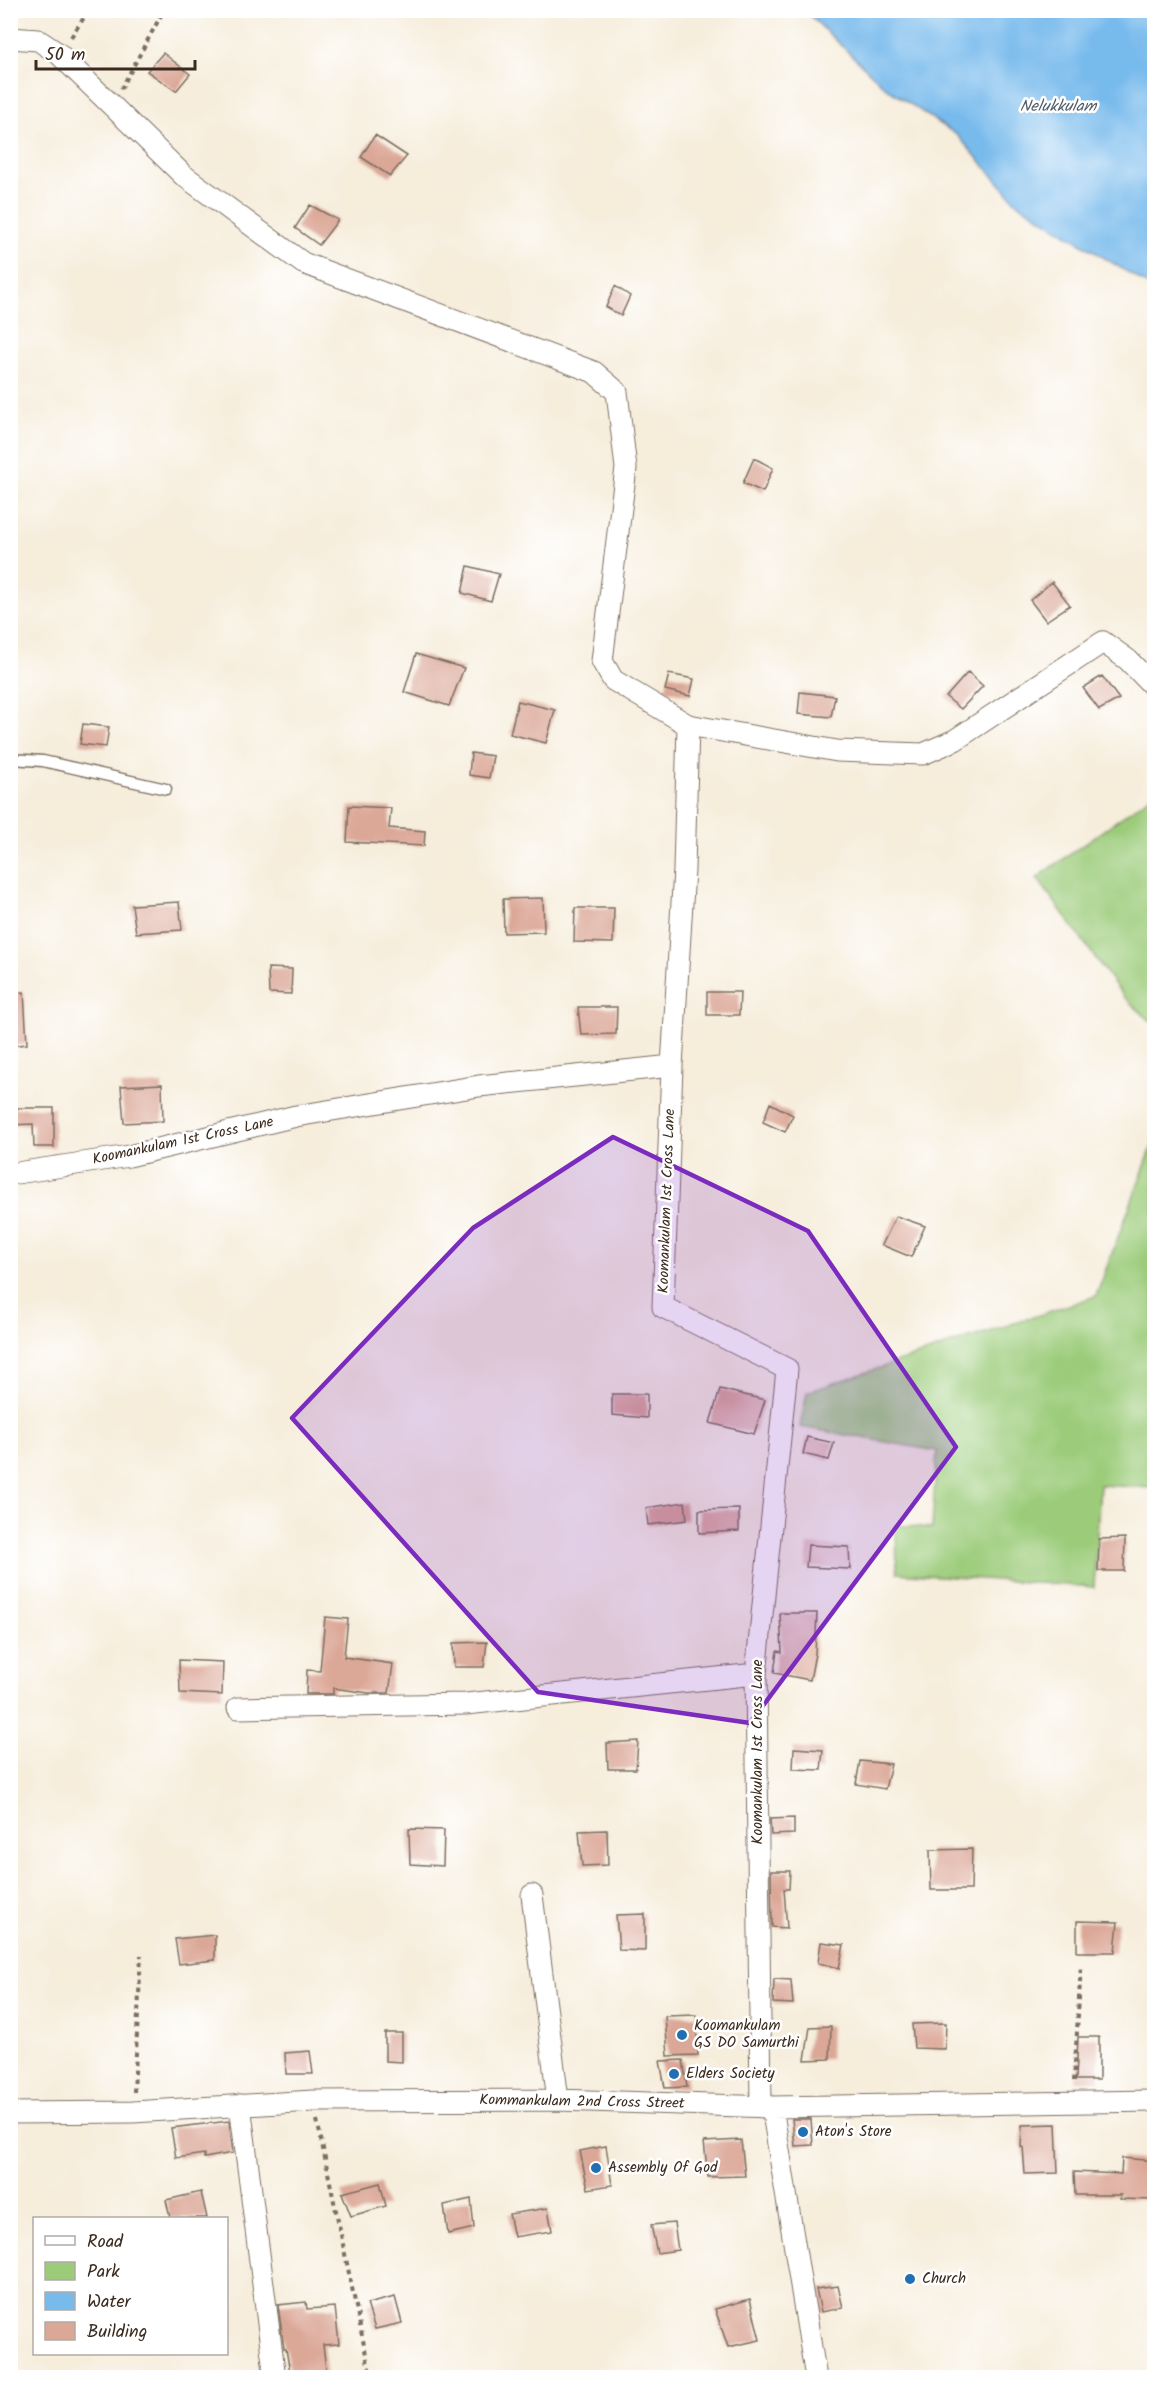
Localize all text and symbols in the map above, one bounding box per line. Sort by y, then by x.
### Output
scale bar [36,33,195,71]
text: 50 m [45,41,85,70]
water label: Nelukkulam [1020,94,1098,119]
street label: Koomankulam 1st Cross Lane [652,1108,682,1294]
street label: Koomankulam 1st Cross Lane [90,1110,276,1172]
street label: Koomankulam 1st Cross Lane [746,1659,770,1844]
place label: Koomankulam GS DO Samurthi [694,2014,800,2055]
marker: Koomankulam GS DO Samurthi [675,2028,689,2042]
place label: Elders Society [686,2062,776,2086]
marker: Elders Society [667,2067,681,2081]
street label: Kommankulam 2nd Cross Street [479,2088,685,2116]
place label: Aton's Store [815,2120,892,2144]
marker: Aton's Store [796,2125,810,2139]
place label: Assembly Of God [608,2156,718,2180]
marker: Assembly Of God [589,2161,603,2175]
legend [33,2217,228,2355]
text: Road [87,2228,124,2257]
text: Park [87,2258,120,2287]
place label: Church [922,2267,966,2291]
marker: Church [903,2272,917,2286]
text: Water [87,2288,132,2317]
text: Building [87,2318,147,2347]

